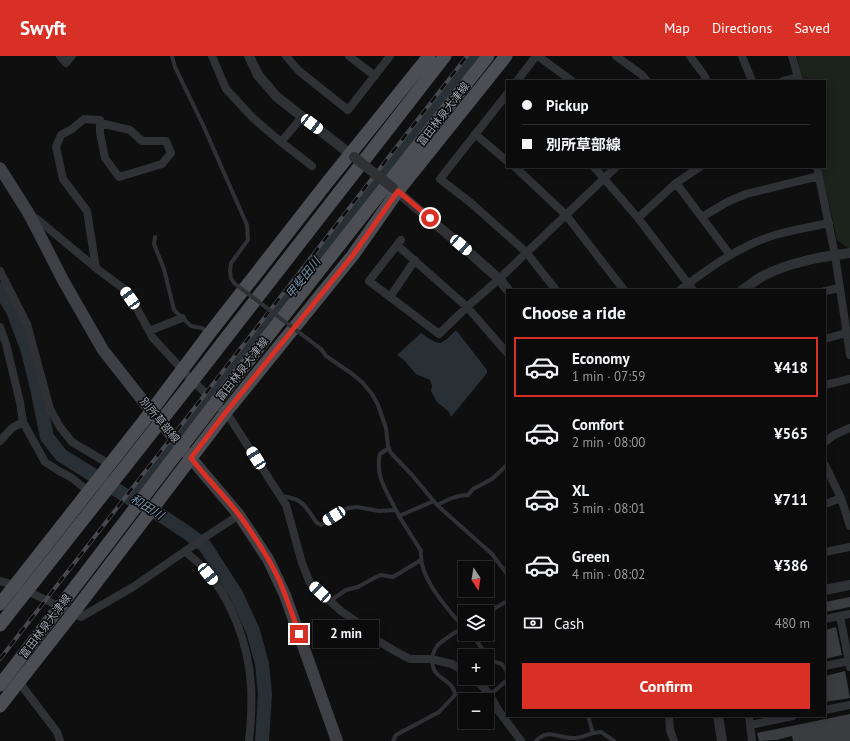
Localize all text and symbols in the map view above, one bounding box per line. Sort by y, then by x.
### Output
text: Swyft [20,16,66,40]
text: Map [664,19,690,37]
text: Directions [712,19,772,37]
text: Saved [794,19,830,37]
street label: 富田林泉大津線 [414,79,472,149]
text: Pickup [546,96,589,115]
car [299,112,325,136]
text: 別所草部線 [546,135,621,154]
route start [421,209,439,227]
car [448,233,474,257]
water label: 甲斐田川 [282,253,325,301]
car [118,285,142,311]
text: Choose a ride [522,301,626,324]
street label: 富田林泉大津線 [213,334,271,404]
icon: car [524,349,560,385]
text: Economy [572,349,630,368]
text: ¥418 [774,358,808,377]
text: 1 min · 07:59 [572,368,645,385]
street label: 別所草部線 [137,394,183,446]
icon: car [524,415,560,451]
text: Comfort [572,415,624,434]
text: ¥565 [774,424,808,443]
text: 2 min · 08:00 [572,434,645,451]
car [244,445,268,471]
icon: car [524,481,560,517]
text: XL [572,481,589,500]
text: ¥711 [774,490,808,509]
water label: 和田川 [128,491,168,524]
text: 3 min · 08:01 [572,500,645,517]
car [321,504,347,528]
icon: car [524,547,560,583]
text: Green [572,547,610,566]
text: ¥386 [774,556,808,575]
car [196,561,220,587]
north arrow [458,561,494,597]
map controls [458,561,494,729]
text: 4 min · 08:02 [572,566,645,583]
car [307,579,333,605]
street label: 富田林泉大津線 [16,591,74,661]
button: layers [458,605,494,641]
icon: cash [522,612,544,634]
text: Cash [554,614,584,633]
text: 480 m [775,615,810,632]
callout: 2 min [313,620,379,648]
route end [290,625,308,643]
text: 2 min [330,625,362,642]
button: + [458,649,494,685]
button: Confirm [522,663,810,709]
button: − [458,693,494,729]

